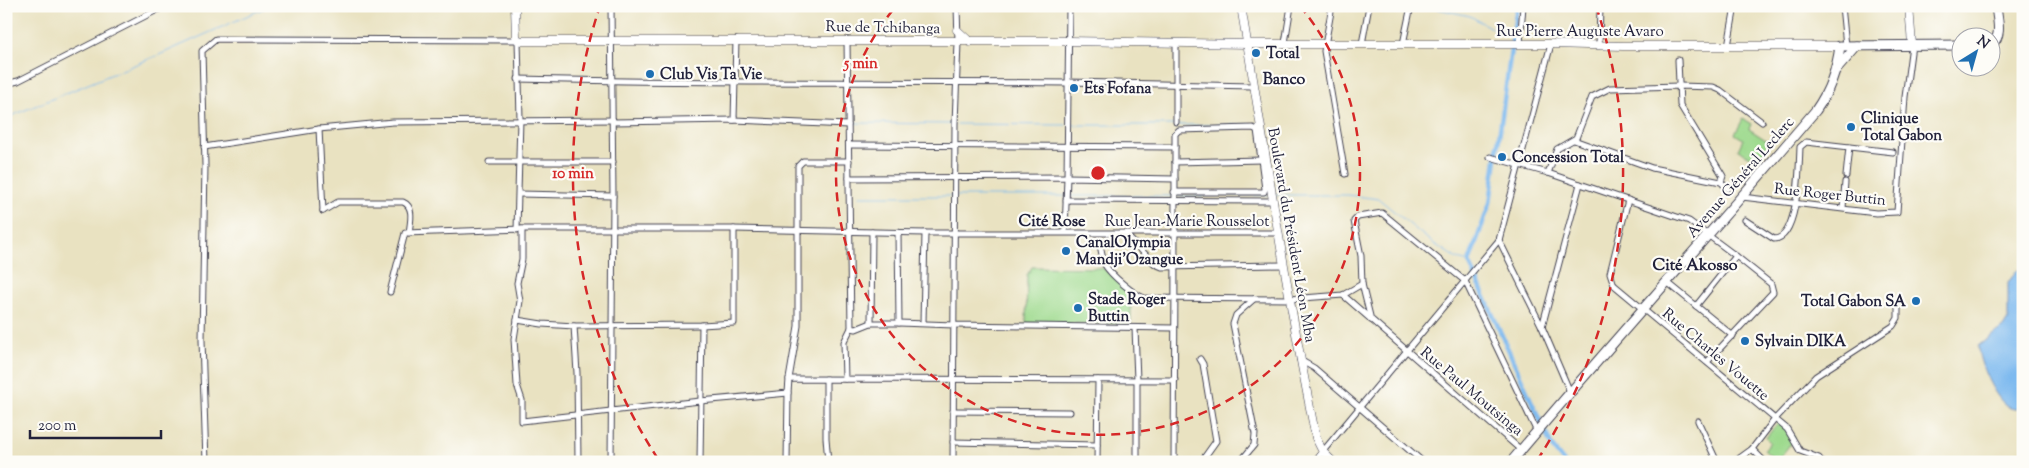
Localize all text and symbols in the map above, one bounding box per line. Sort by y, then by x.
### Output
street label: Rue de Tchibanga [826,17,941,40]
street label: Rue Pierre Auguste Avaro [1496,22,1664,43]
north arrow [1952,28,2002,78]
text: N [1972,32,1993,55]
place label: Total [1266,44,1300,65]
marker: Total [1250,47,1262,59]
text: 5 min [843,54,878,75]
place label: Club Vis Ta Vie [660,65,762,86]
marker: Club Vis Ta Vie [644,68,656,80]
district label: Banco [1263,69,1306,92]
place label: Ets Fofana [1084,79,1152,100]
marker: Ets Fofana [1068,82,1080,94]
place label: Clinique Total Gabon [1861,109,1942,147]
street label: Avenue Général Leclerc [1683,113,1800,243]
marker: Clinique Total Gabon [1845,121,1857,133]
street label: Boulevard du Président Léon Mba [1261,126,1320,344]
place label: Concession Total [1512,148,1625,169]
marker: Concession Total [1496,151,1508,163]
text: 10 min [552,164,594,185]
centre of rings [1089,164,1107,182]
street label: Rue Roger Buttin [1773,179,1887,212]
district label: Cité Rose [1019,211,1086,234]
street label: Rue Jean-Marie Rousselot [1105,212,1269,233]
place label: CanalOlympia Mandji'Ozangue [1076,233,1183,271]
marker: CanalOlympia Mandji'Ozangue [1060,245,1072,257]
district label: Cité Akosso [1653,255,1738,278]
place label: Stade Roger Buttin [1088,290,1166,328]
place label: Total Gabon SA [1801,292,1907,313]
marker: Total Gabon SA [1910,295,1922,307]
marker: Stade Roger Buttin [1072,302,1084,314]
street label: Rue Charles Vouette [1657,304,1773,406]
place label: Sylvain DIKA [1755,332,1847,353]
marker: Sylvain DIKA [1739,335,1751,347]
street label: Rue Paul Moutsinga [1415,343,1527,442]
scale bar [30,408,161,440]
text: 200 m [38,416,77,437]

